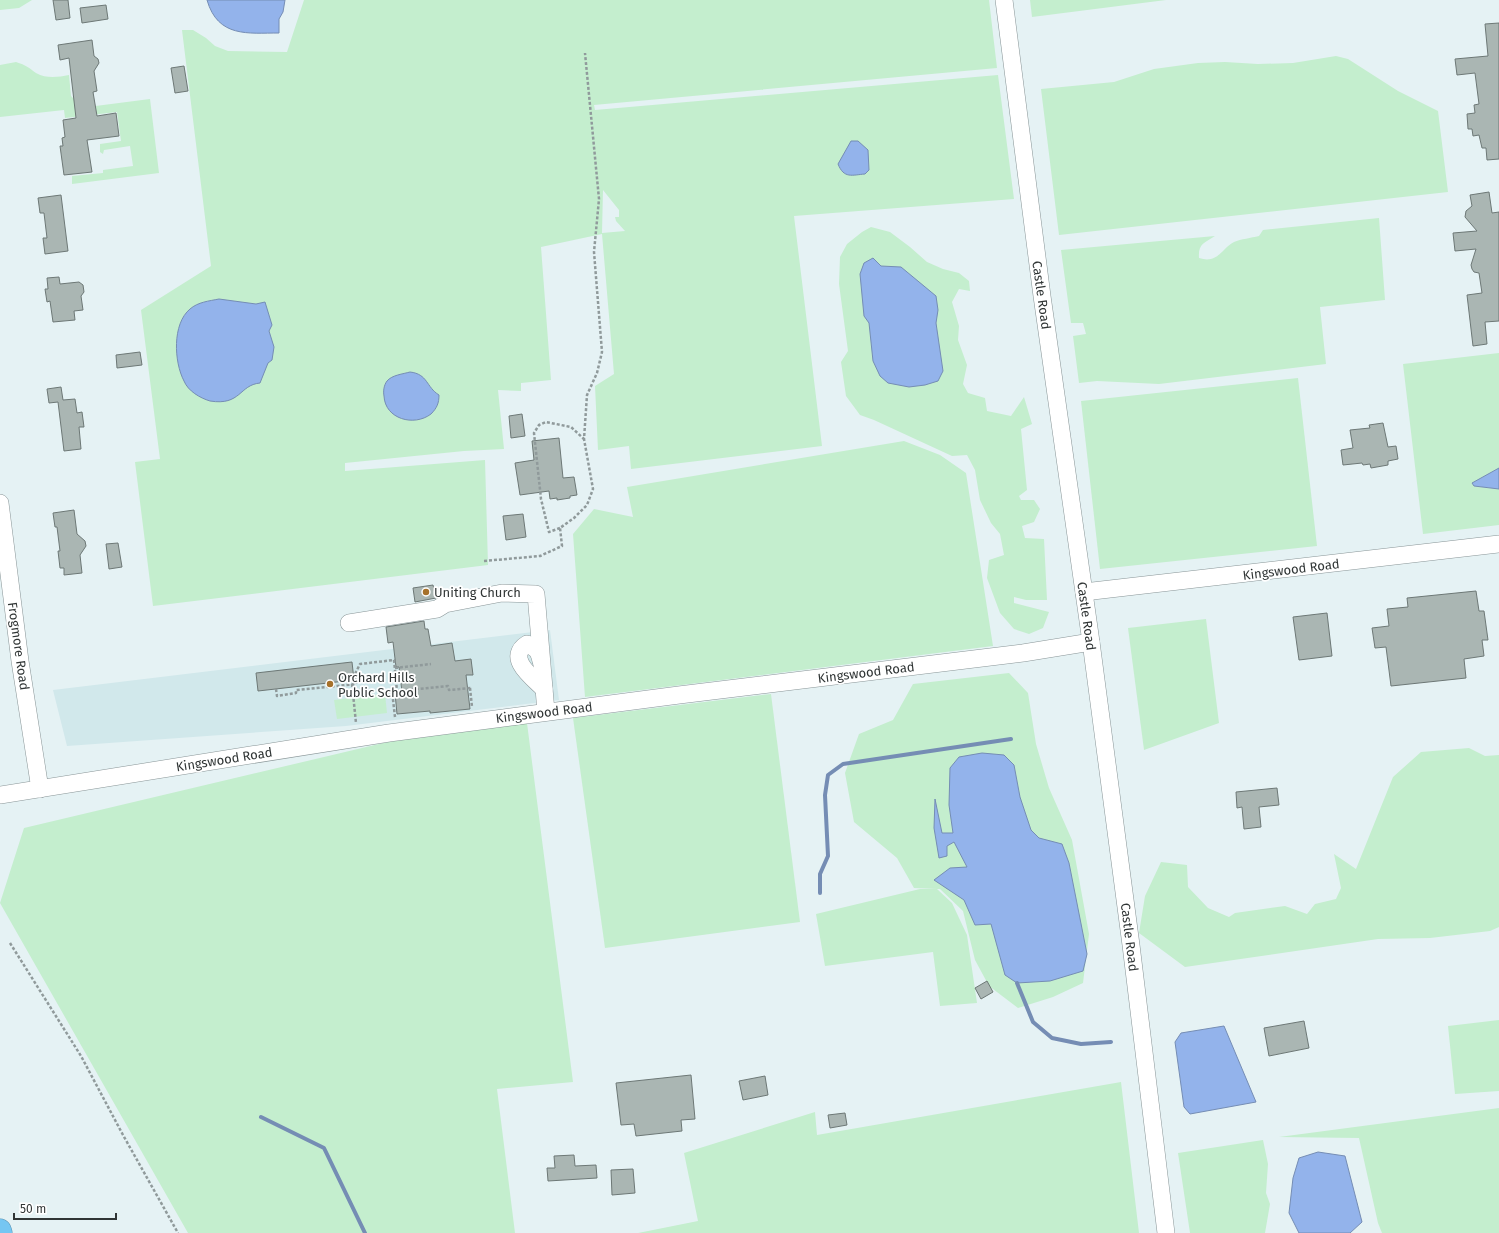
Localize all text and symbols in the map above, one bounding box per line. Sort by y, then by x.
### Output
street label: Castle Road [1029,260,1054,330]
street label: Kingswood Road [1242,556,1340,583]
street label: Castle Road [1074,581,1099,651]
place label: Uniting Church [434,585,521,600]
marker: Uniting Church [421,587,431,597]
street label: Frogmore Road [5,601,32,691]
street label: Kingswood Road [817,659,915,686]
place label: Orchard Hills Public School [338,670,418,700]
marker: Orchard Hills Public School [325,679,335,689]
street label: Kingswood Road [495,699,593,726]
street label: Kingswood Road [175,744,273,775]
street label: Castle Road [1118,902,1141,972]
scale bar [14,1195,116,1221]
text: 50 m [20,1202,46,1216]

